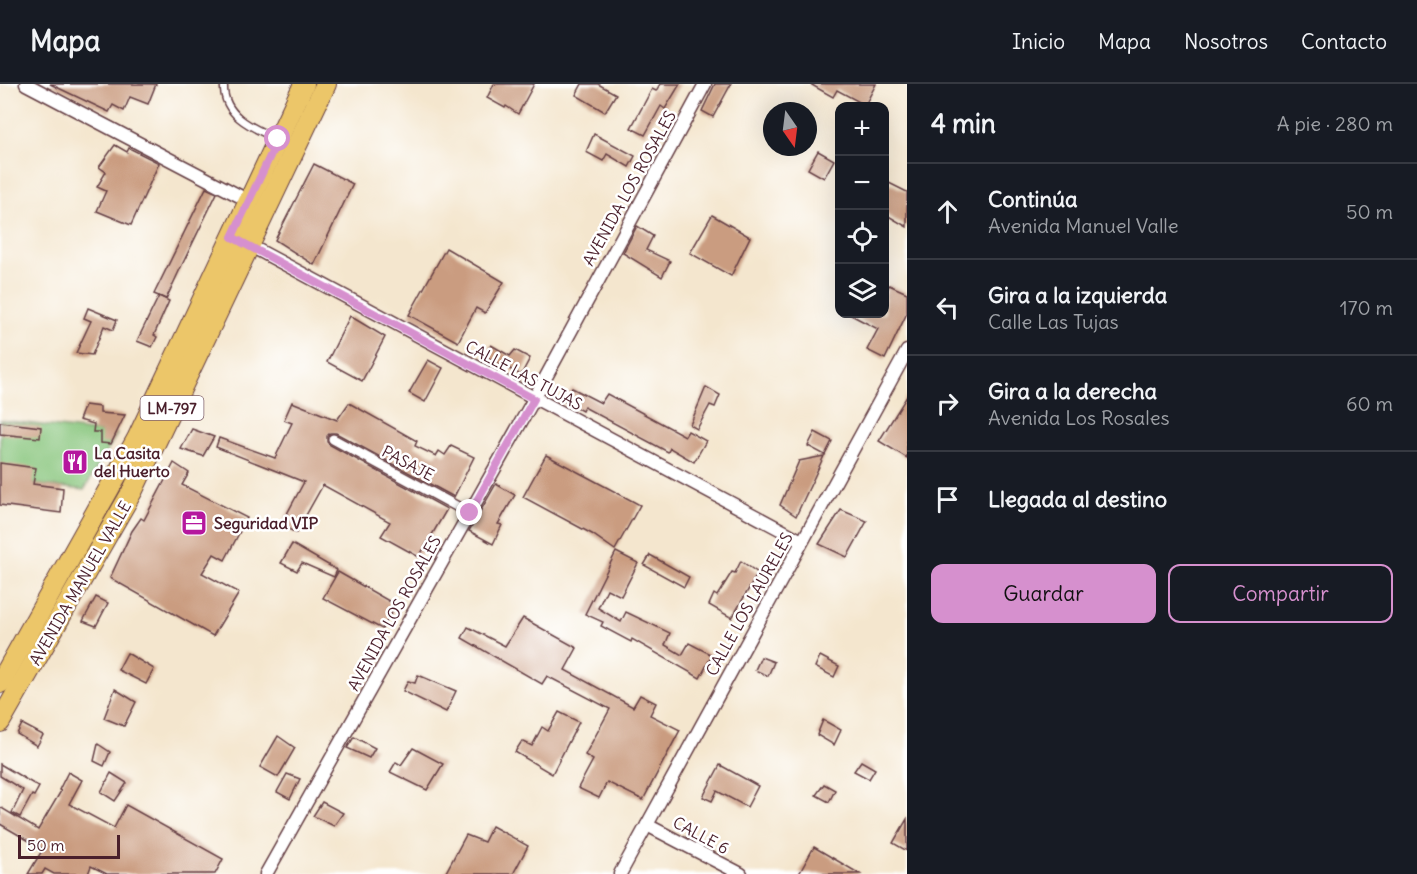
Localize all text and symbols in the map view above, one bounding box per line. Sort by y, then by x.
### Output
text: Mapa [30,23,100,59]
text: Inicio [1012,28,1065,55]
text: Mapa [1098,28,1151,55]
text: Nosotros [1184,28,1268,55]
text: Contacto [1301,28,1387,55]
north arrow [763,102,817,156]
map controls [835,102,889,318]
button: + [835,102,889,156]
street label: AVENIDA LOS ROSALES [578,107,680,269]
text: 4 min [931,107,996,140]
text: A pie · 280 m [1277,111,1393,136]
route start [264,125,290,151]
button: − [835,156,889,210]
text: Continúa [988,185,1077,213]
icon: ahead [931,195,964,228]
text: 50 m [1346,199,1393,224]
button: locate [835,210,889,264]
text: Avenida Manuel Valle [988,213,1179,238]
button: layers [835,264,889,318]
text: Gira a la izquierda [988,281,1167,309]
icon: left [931,291,964,324]
text: 170 m [1340,295,1393,320]
text: Calle Las Tujas [988,309,1119,334]
street label: CALLE LAS TUJAS [462,336,586,414]
text: Gira a la derecha [988,377,1157,405]
icon: right [931,387,964,420]
text: 60 m [1346,391,1393,416]
road number: LM-797 [140,396,204,420]
text: Avenida Los Rosales [988,405,1170,430]
street label: PASAJE [379,441,437,485]
place label: La Casita del Huerto [94,443,170,481]
restaurant icon: La Casita del Huerto [60,447,90,477]
icon: arrive [931,483,964,516]
text: Llegada al destino [988,485,1167,513]
street label: AVENIDA MANUEL VALLE [25,497,135,669]
route end [456,499,482,525]
office icon: Seguridad VIP [179,508,209,538]
place label: Seguridad VIP [214,513,319,534]
street label: CALLE LOS LAURELES [701,529,797,679]
street label: AVENIDA LOS ROSALES [343,532,445,694]
button: Guardar [931,564,1156,623]
button: Compartir [1168,564,1393,623]
street label: CALLE 6 [670,812,732,858]
scale bar [18,832,120,860]
text: 50 m [27,835,65,855]

